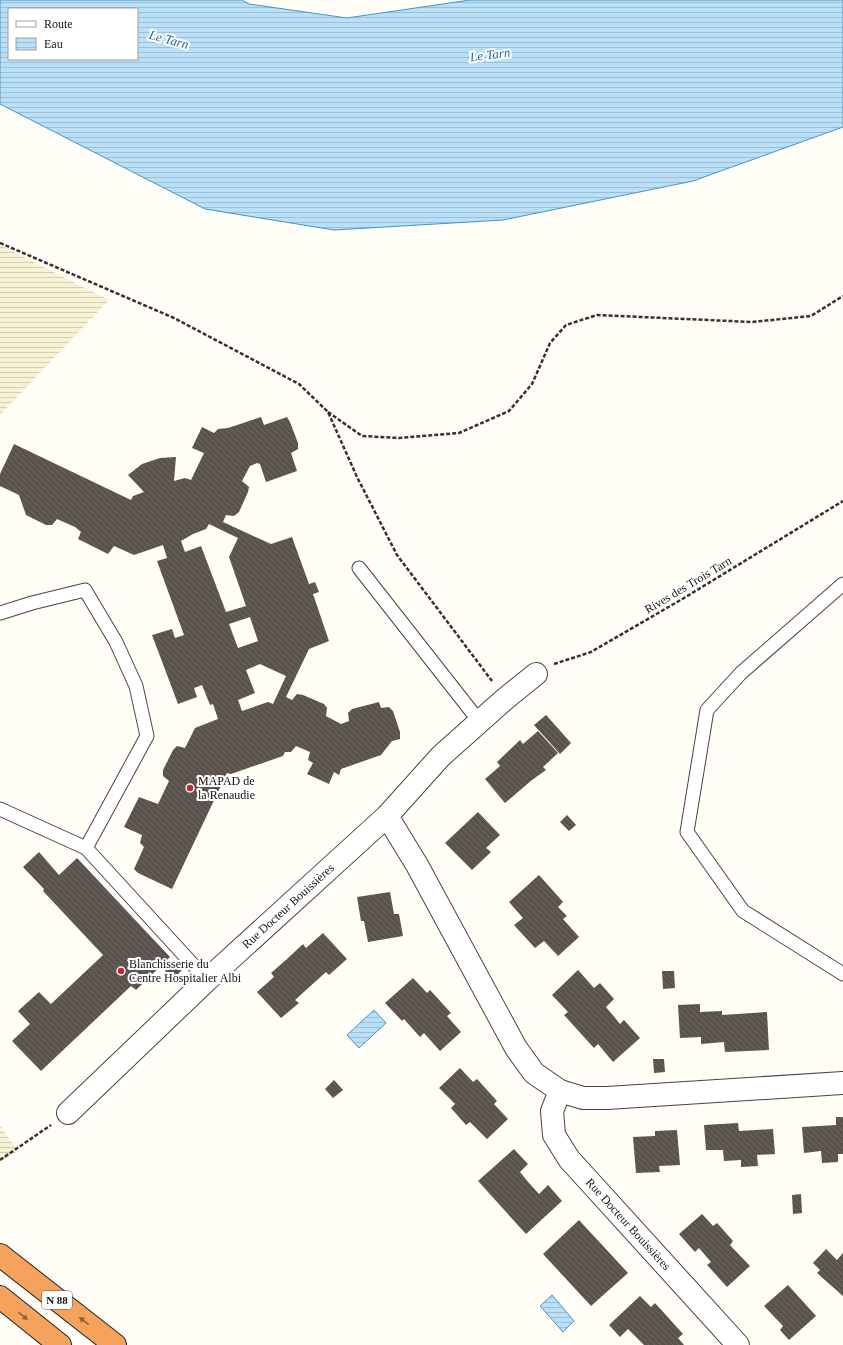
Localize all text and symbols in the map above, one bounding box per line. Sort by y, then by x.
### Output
legend [8,8,138,60]
text: Route [44,17,73,31]
water label: Le Tarn [146,27,190,52]
text: Eau [44,37,63,51]
water label: Le Tarn [468,45,511,65]
street label: Rives des Trois Tarn [642,554,734,616]
place label: MAPAD de la Renaudie [198,774,255,802]
marker: MAPAD de la Renaudie [185,783,195,793]
street label: Rue Docteur Bouissières [239,861,337,952]
place label: Blanchisserie du Centre Hospitalier Albi [129,957,242,985]
marker: Blanchisserie du Centre Hospitalier Albi [116,966,126,976]
street label: Rue Docteur Bouissières [583,1175,674,1273]
road number: N 88 [42,1291,72,1309]
one-way arrow [17,1311,28,1320]
one-way arrow [79,1317,90,1325]

